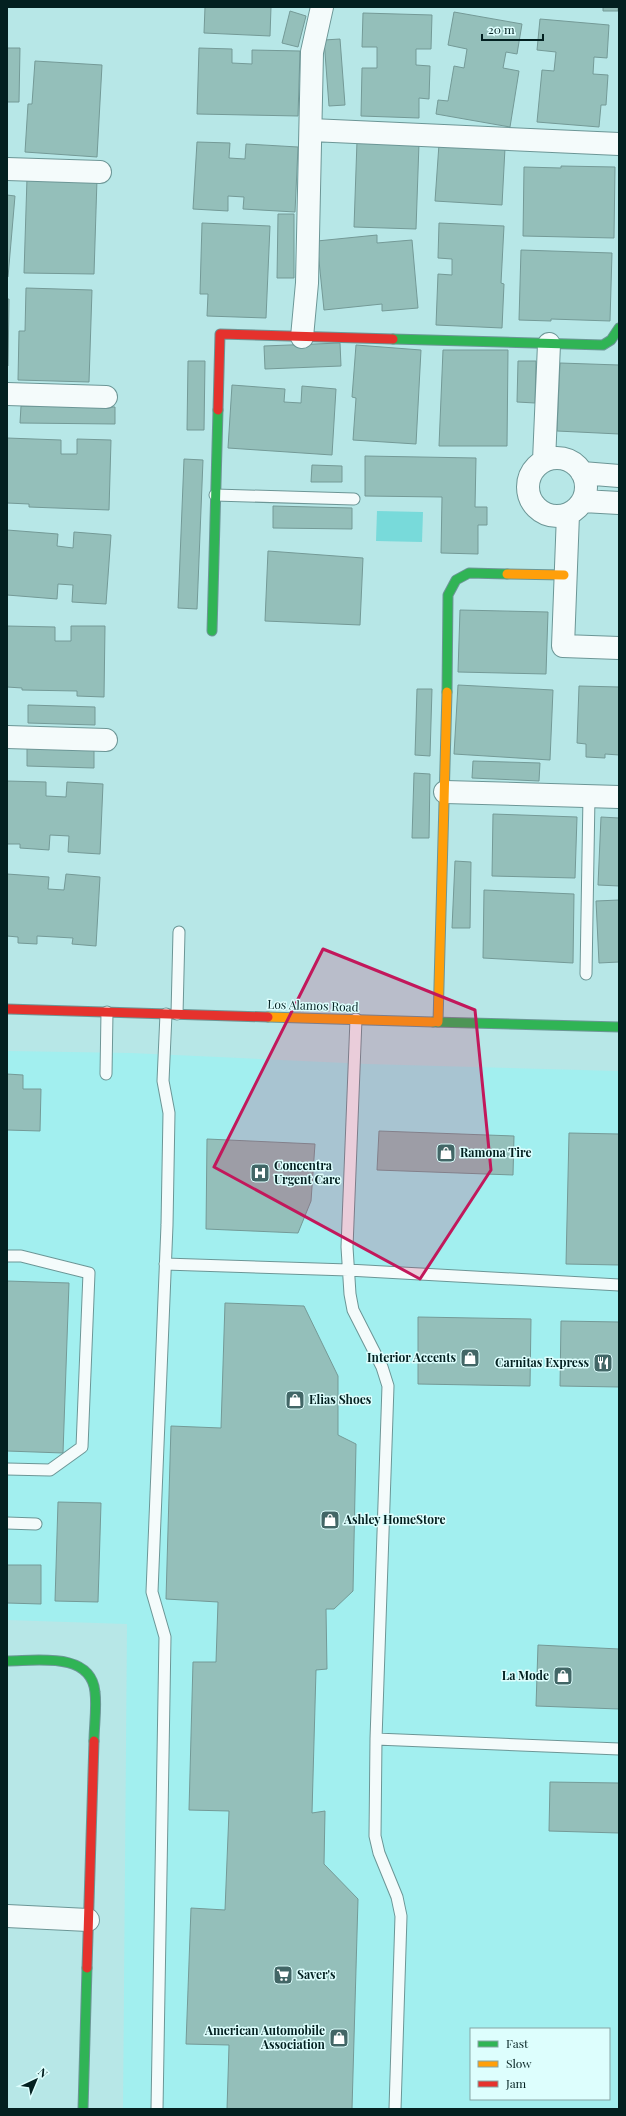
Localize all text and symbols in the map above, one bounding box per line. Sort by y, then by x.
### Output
scale bar [482,16,543,42]
text: 20 m [488,21,515,37]
street label: Los Alamos Road [267,995,359,1015]
shop icon: Ramona Tire [435,1142,457,1164]
place label: Ramona Tire [460,1144,531,1160]
place label: Concentra Urgent Care [274,1157,341,1187]
hospital icon: Concentra Urgent Care [249,1162,271,1184]
shop icon: Interior Accents [459,1347,481,1369]
place label: Interior Accents [367,1349,456,1365]
restaurant icon: Carnitas Express [592,1352,614,1374]
place label: Carnitas Express [495,1354,589,1370]
shop icon: Elias Shoes [284,1389,306,1411]
place label: Elias Shoes [309,1391,372,1407]
shop icon: Ashley HomeStore [319,1509,341,1531]
place label: Ashley HomeStore [343,1511,446,1527]
shop icon: La Mode [552,1665,574,1687]
place label: La Mode [502,1667,549,1683]
supermarket icon: Saver's [272,1964,294,1986]
place label: Saver's [297,1966,336,1982]
place label: American Automobile Association [204,2022,326,2052]
shop icon: American Automobile Association [328,2027,350,2049]
legend [470,2028,610,2100]
text: Fast [506,2035,529,2051]
text: Slow [506,2055,532,2071]
north arrow [16,2060,56,2100]
text: N [35,2064,51,2081]
text: Jam [505,2075,527,2091]

